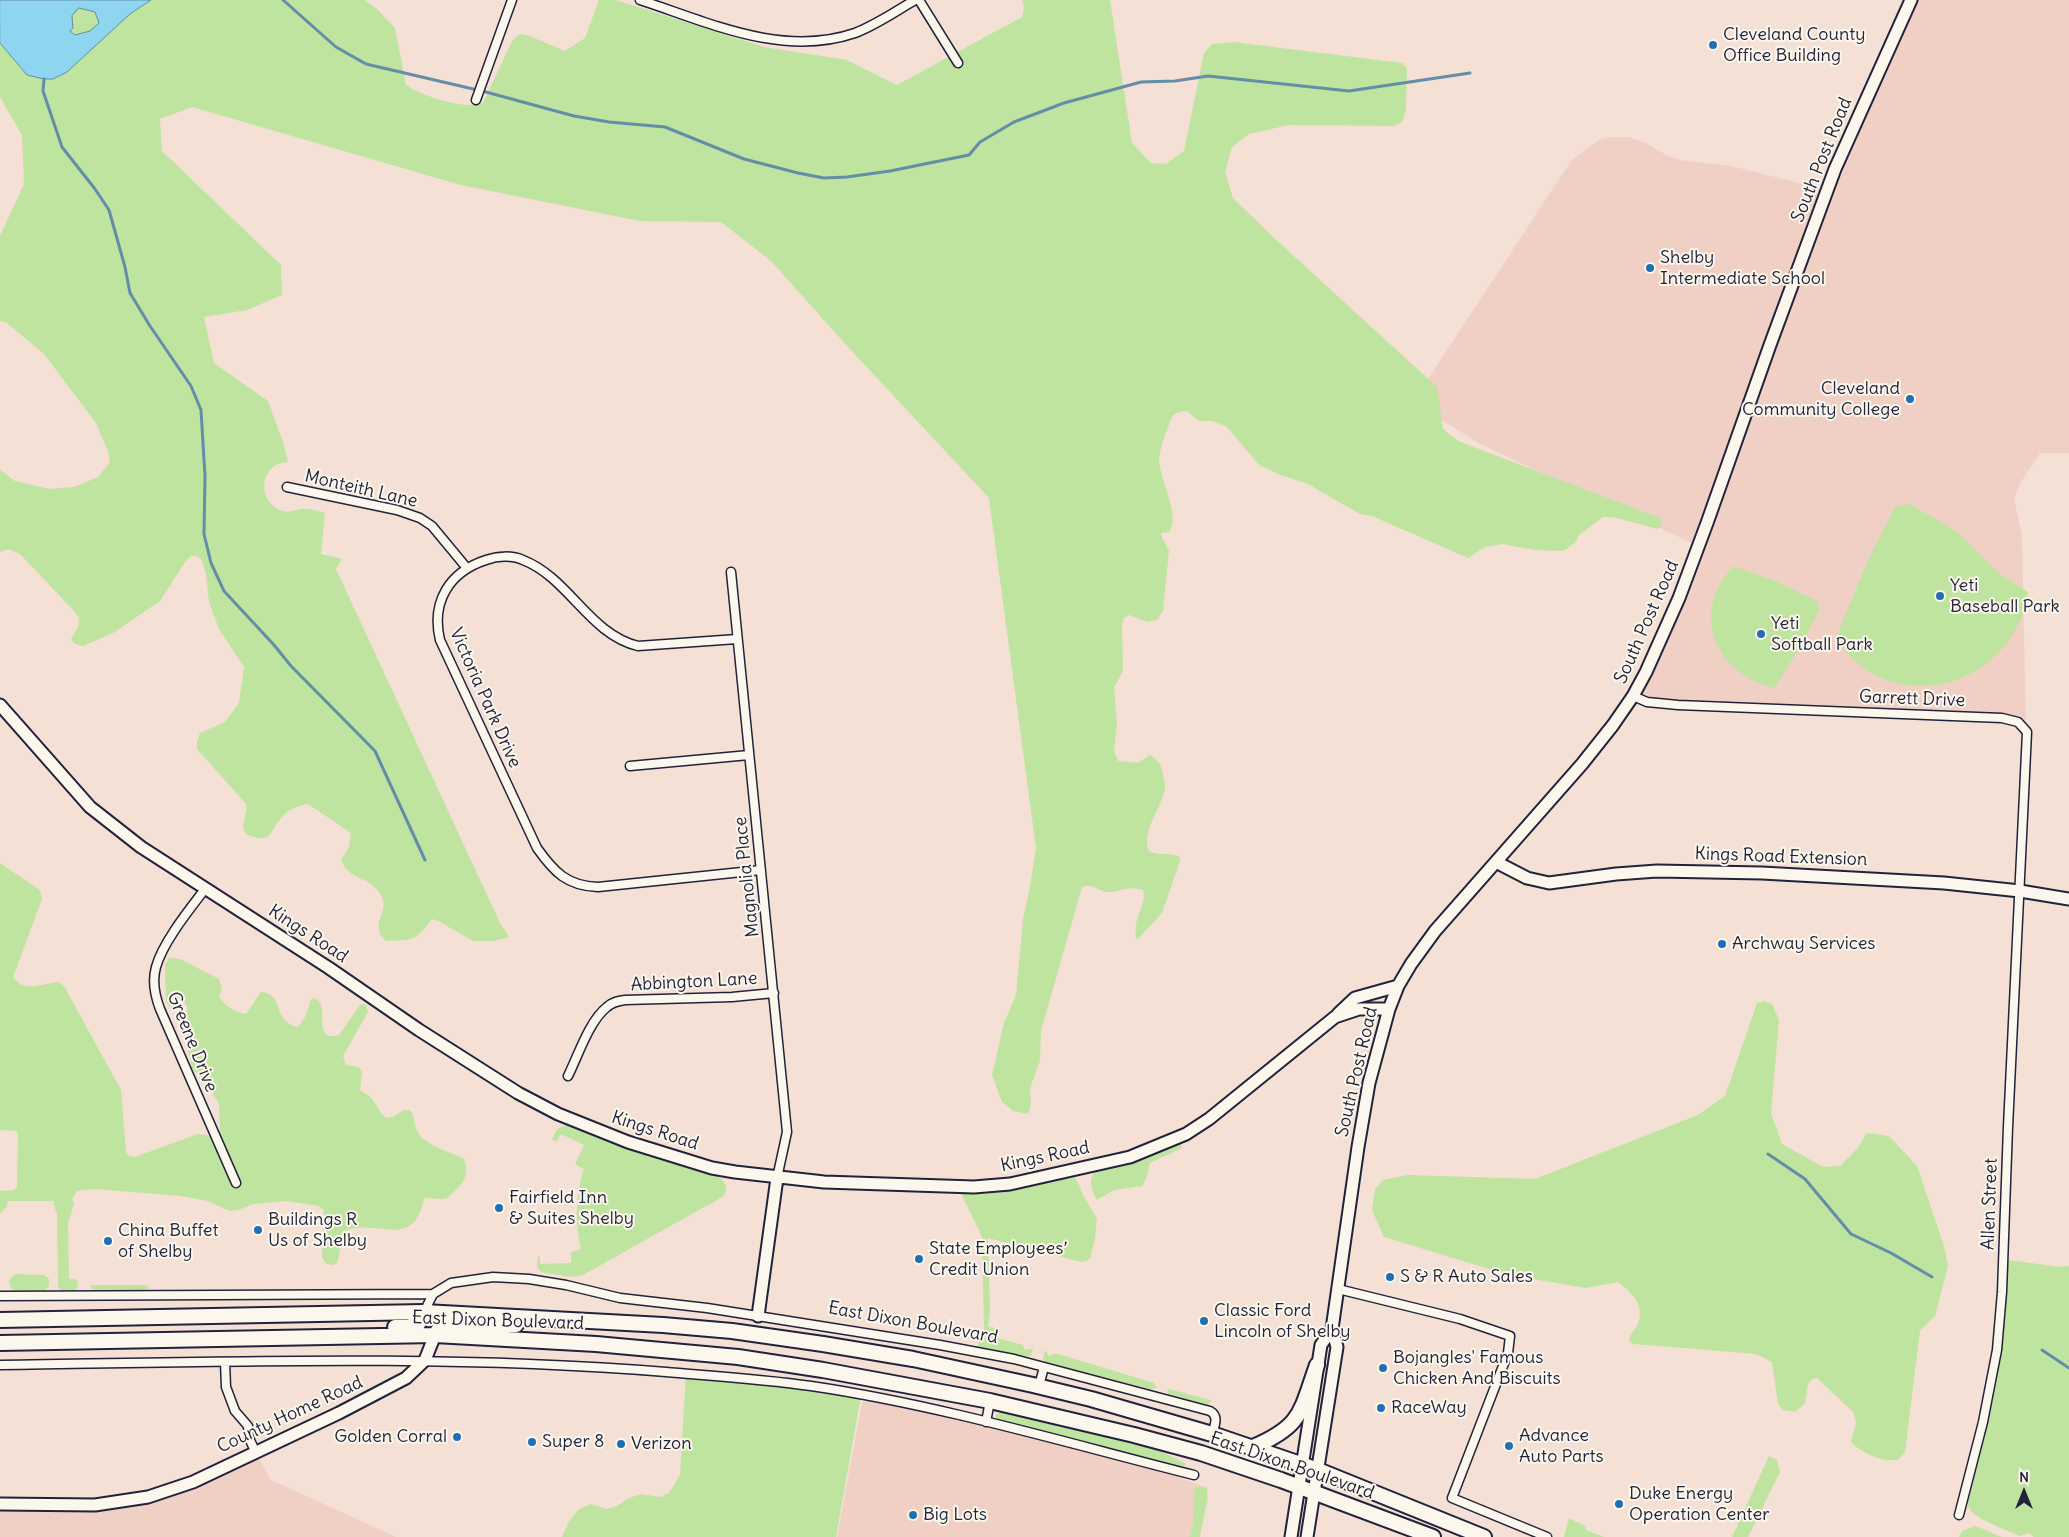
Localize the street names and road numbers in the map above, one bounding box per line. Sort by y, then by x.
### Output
street label: South Post Road [1787,94,1857,226]
street label: Monteith Lane [302,466,420,512]
street label: South Post Road [1610,557,1684,687]
street label: Victoria Park Drive [445,625,525,771]
street label: Garrett Drive [1859,686,1965,712]
street label: Magnolia Place [730,815,764,939]
street label: Kings Road Extension [1694,843,1868,871]
street label: Kings Road [264,900,352,968]
street label: Abbington Lane [630,968,758,996]
street label: Greene Drive [162,989,222,1095]
street label: South Post Road [1332,1005,1382,1139]
street label: Kings Road [609,1107,701,1155]
street label: Kings Road [999,1137,1091,1177]
street label: Allen Street [1978,1158,2002,1250]
street label: East Dixon Boulevard [826,1297,1000,1349]
street label: East Dixon Boulevard [412,1307,584,1335]
street label: County Home Road [214,1372,366,1458]
street label: East Dixon Boulevard [1207,1428,1377,1504]

